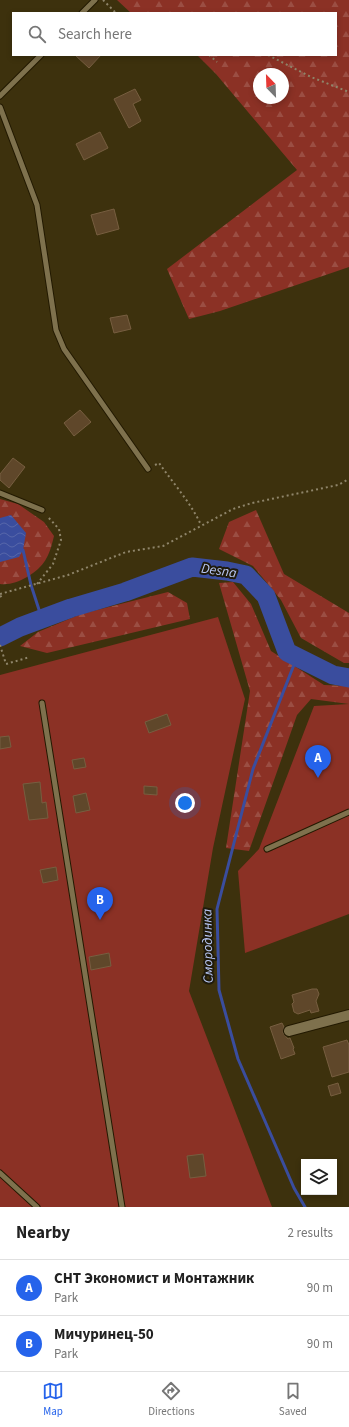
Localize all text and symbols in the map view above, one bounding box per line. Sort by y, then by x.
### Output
search box [12,12,337,56]
icon: search [26,23,48,45]
text: Search here [58,24,132,45]
north arrow [253,68,289,104]
water label: Desna [200,559,238,583]
pin: A [305,745,331,778]
your location [175,793,195,813]
pin: B [87,887,113,920]
water label: Смородинка [197,908,219,983]
map controls [301,1159,337,1195]
button: layers [301,1159,337,1195]
text: Nearby [16,1221,70,1245]
text: 2 results [288,1224,333,1242]
text: СНТ Экономист и Монтажник [54,1268,254,1289]
text: A [25,1279,33,1297]
text: 90 m [307,1279,333,1297]
text: Park [54,1289,78,1307]
text: Мичуринец-50 [54,1324,154,1345]
text: B [25,1335,33,1353]
text: 90 m [307,1335,333,1353]
text: Park [54,1345,78,1363]
tab: Map [42,1380,64,1419]
tab: Directions [148,1380,195,1419]
tab: Saved [279,1380,307,1419]

